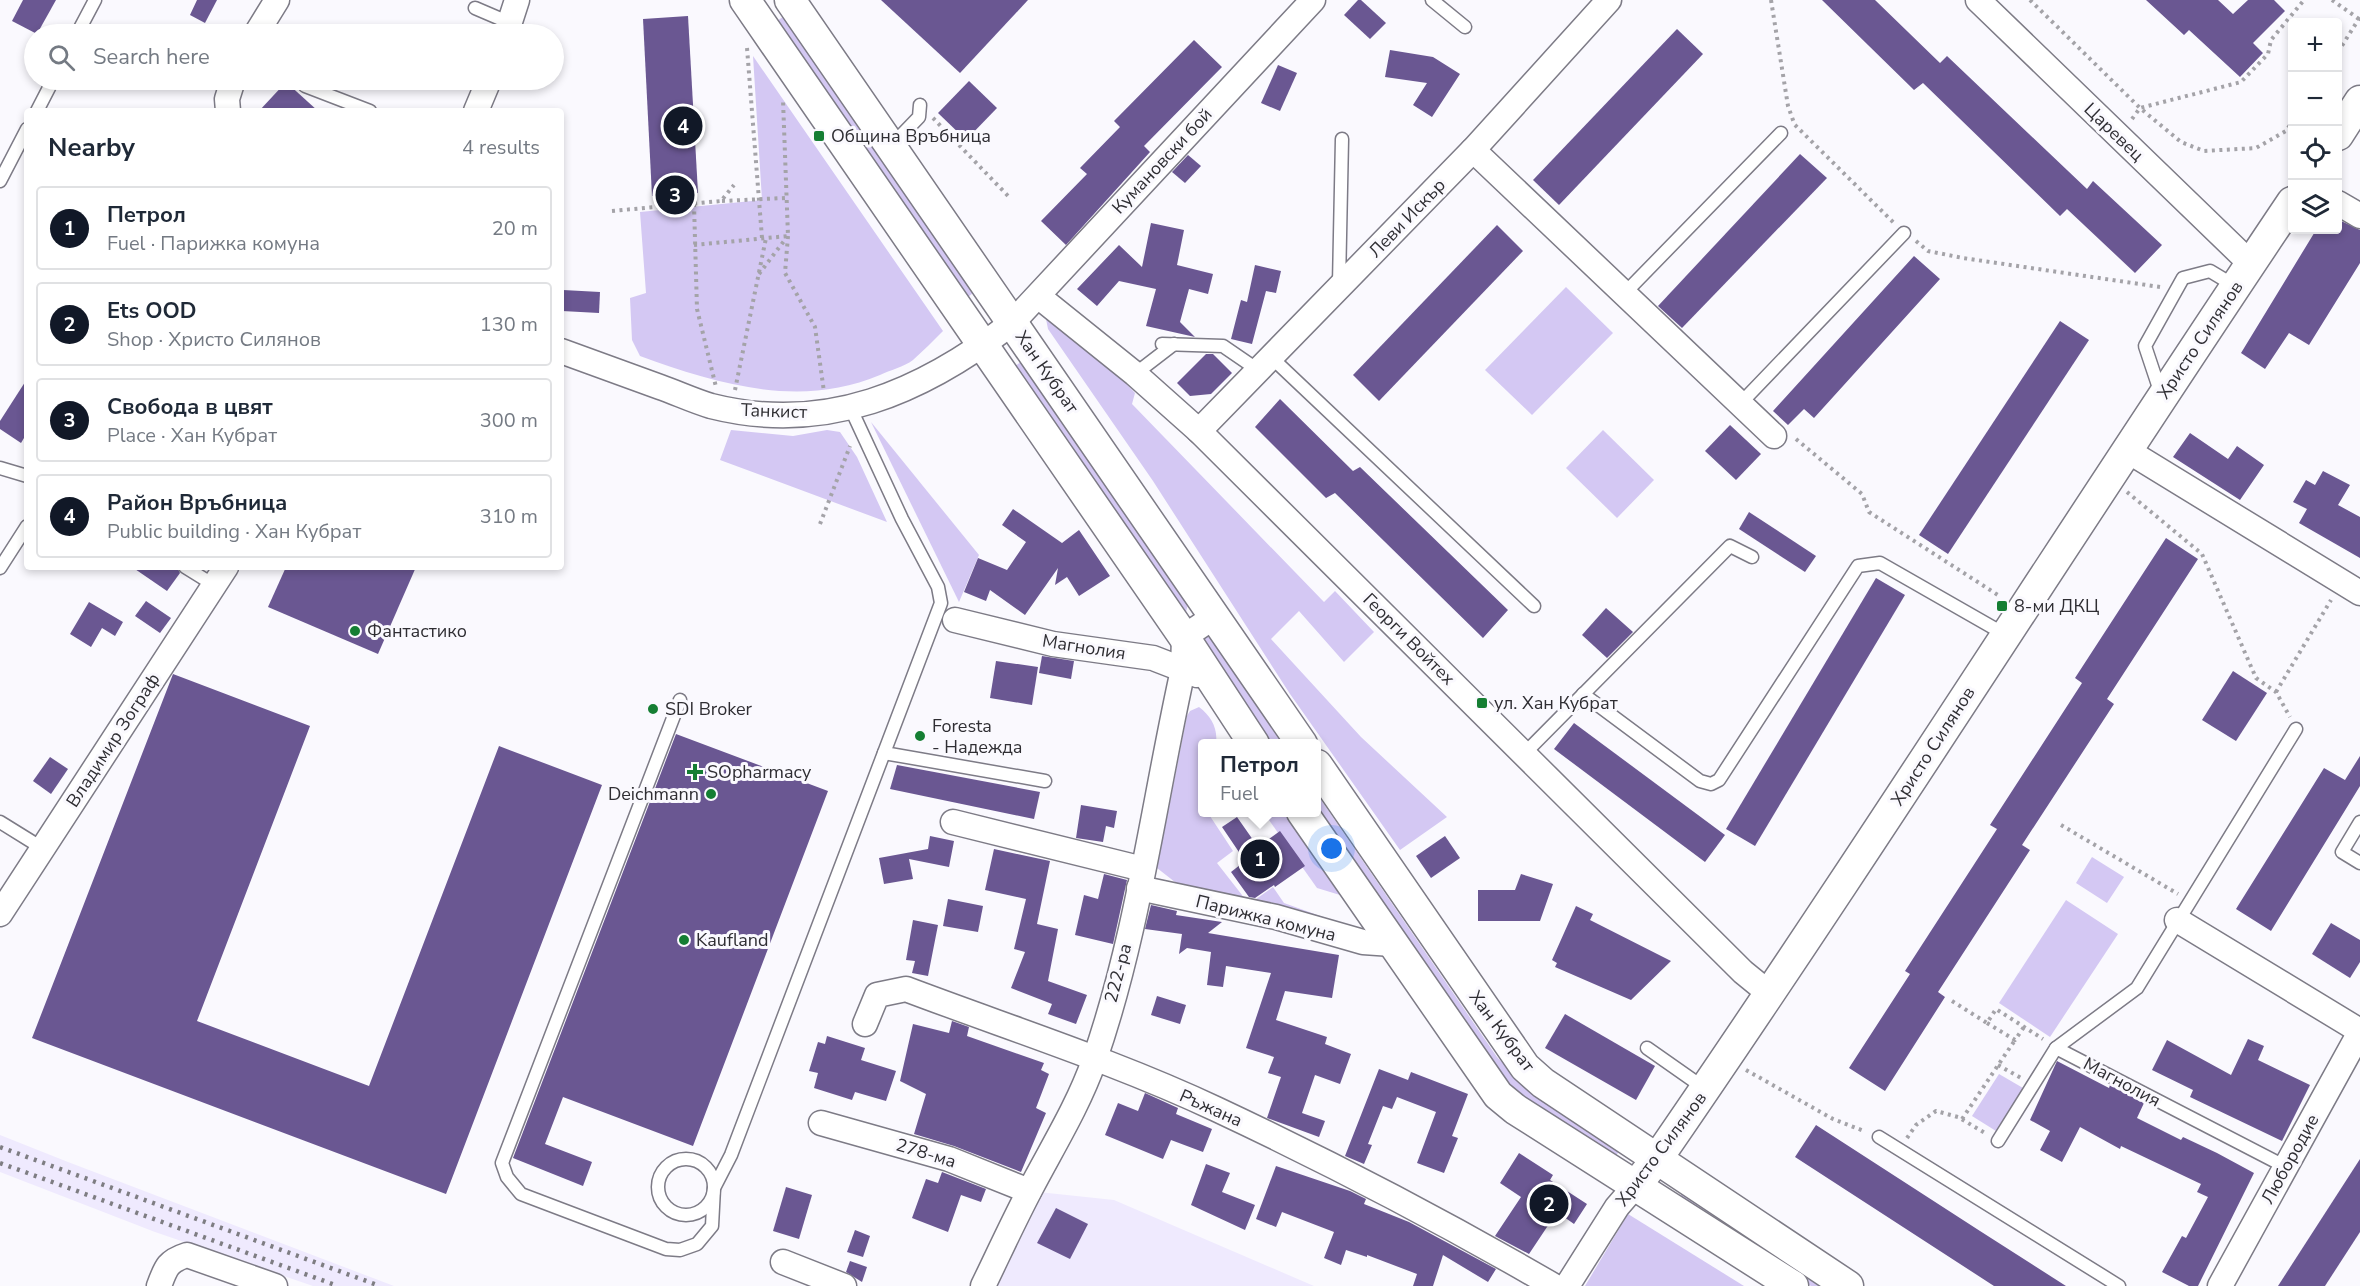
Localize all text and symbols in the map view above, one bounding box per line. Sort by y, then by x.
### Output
map controls [2288,18,2342,234]
button: + [2288,18,2342,72]
search box [24,24,564,90]
icon: search [45,41,78,74]
text: Search here [93,42,210,72]
button: − [2288,72,2342,126]
street label: Царевец [2079,97,2149,167]
street label: Кумановски бой [1107,103,1217,219]
pin: 4 [664,104,702,148]
place label: Община Връбница [831,124,991,148]
button: locate [2288,126,2342,180]
marker: Община Връбница [812,129,826,143]
text: Nearby [48,130,135,165]
text: 4 results [462,134,540,161]
pin: 3 [656,172,694,218]
street label: Леви Искър [1363,173,1451,263]
button: layers [2288,180,2342,234]
text: Петрол [107,200,186,230]
text: 1 [64,215,76,242]
text: 20 m [492,215,538,242]
text: Fuel · Парижка комуна [107,230,320,257]
street label: Христо Силянов [2152,276,2248,404]
text: Ets OOD [107,296,196,326]
text: 2 [64,311,76,338]
text: 130 m [480,311,538,338]
text: Shop · Христо Силянов [107,326,321,353]
street label: Хан Кубрат [1010,326,1084,418]
text: Свобода в цвят [107,392,273,422]
street label: Танкист [740,398,808,424]
text: 3 [64,407,76,434]
text: 300 m [480,407,538,434]
text: Place · Хан Кубрат [107,422,277,449]
text: Район Връбница [107,488,287,518]
text: 4 [64,503,76,530]
text: 310 m [480,503,538,530]
text: Public building · Хан Кубрат [107,518,361,545]
street label: Георги Войтех [1358,588,1461,691]
place label: 8-ми ДКЦ [2014,594,2099,618]
marker: 8-ми ДКЦ [1995,599,2009,613]
place label: Фантастико [367,619,467,643]
marker: Фантастико [348,624,362,638]
street label: Магнолия [1041,629,1127,665]
street label: Владимир Зограф [61,668,165,812]
street label: Христо Силянов [1886,682,1981,810]
place label: ул. Хан Кубрат [1494,691,1618,715]
marker: ул. Хан Кубрат [1475,696,1489,710]
place label: SDI Broker [665,697,753,721]
marker: SDI Broker [646,702,660,716]
place label: Foresta - Надежда [932,714,1023,759]
marker: Foresta - Надежда [913,729,927,743]
popup [1198,739,1321,817]
text: Петрол [1220,750,1299,780]
place label: SOpharmacy [707,760,812,784]
marker: SOpharmacy [688,765,702,779]
text: Fuel [1220,780,1259,807]
place label: Deichmann [608,782,699,806]
marker: Deichmann [704,787,718,801]
your location [1317,834,1346,863]
pin: 1 [1240,836,1280,882]
street label: Парижка комуна [1193,889,1339,947]
place label: Kaufland [696,928,768,952]
marker: Kaufland [677,933,691,947]
street label: 222-ра [1099,941,1137,1005]
street label: Хан Кубрат [1464,986,1540,1076]
street label: Магнолия [2079,1052,2165,1112]
street label: Ръжана [1176,1084,1246,1132]
street label: Христо Силянов [1610,1087,1712,1211]
street label: Любородие [2255,1110,2325,1208]
street label: 278-ма [893,1133,959,1173]
pin: 2 [1530,1182,1568,1226]

